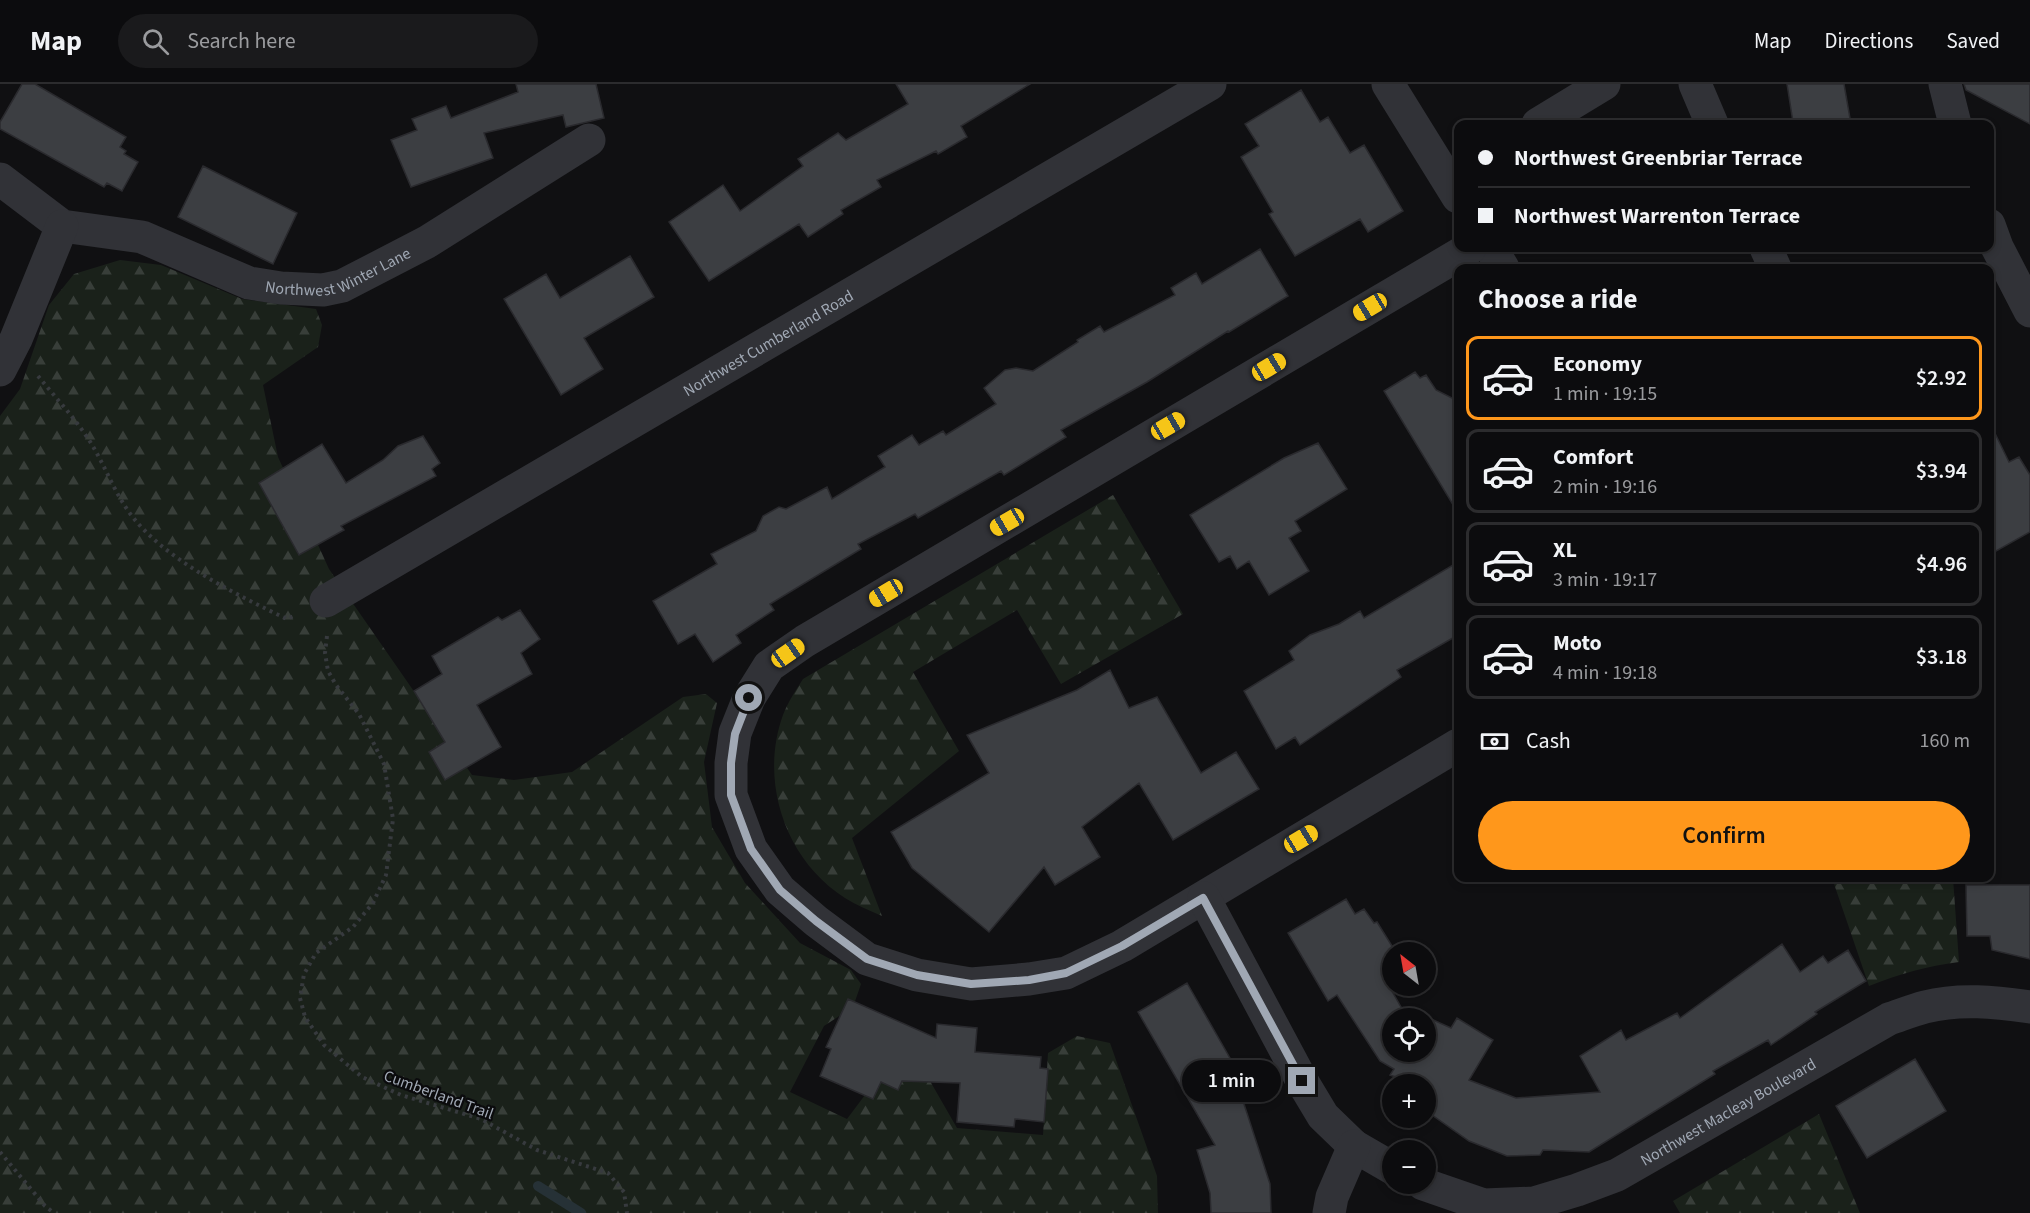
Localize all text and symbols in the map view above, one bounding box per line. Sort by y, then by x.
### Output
search box [118,14,538,68]
text: Map [30,21,82,61]
icon: search [139,25,172,58]
text: Search here [187,25,296,57]
text: Map [1754,26,1792,56]
text: Directions [1825,26,1913,56]
text: Saved [1946,26,2000,56]
text: Northwest Greenbriar Terrace [1514,142,1803,174]
text: Northwest Warrenton Terrace [1514,200,1800,232]
street label: Northwest Winter Lane [263,242,415,302]
text: Choose a ride [1478,280,1638,319]
street label: Northwest Cumberland Road [679,285,858,402]
car [1350,290,1390,324]
text: Economy [1553,348,1642,380]
car [1249,350,1289,384]
icon: car [1481,351,1535,405]
text: $2.92 [1916,362,1967,394]
text: 1 min · 19:15 [1553,380,1657,408]
car [1148,409,1188,443]
text: Comfort [1553,441,1634,473]
icon: car [1481,444,1535,498]
text: $3.94 [1916,455,1967,487]
text: 2 min · 19:16 [1553,473,1657,501]
car [987,505,1027,539]
text: XL [1553,534,1577,566]
icon: car [1481,537,1535,591]
text: $4.96 [1916,548,1967,580]
text: 3 min · 19:17 [1553,566,1657,594]
car [866,576,906,610]
text: Moto [1553,627,1602,659]
icon: car [1481,630,1535,684]
car [768,635,808,671]
text: $3.18 [1916,641,1967,673]
text: 4 min · 19:18 [1553,659,1657,687]
route start [735,684,762,711]
icon: cash [1478,725,1511,758]
text: Cash [1526,725,1571,757]
text: 160 m [1920,727,1970,755]
button: Confirm [1478,801,1970,870]
car [1281,822,1321,856]
north arrow [1382,942,1436,996]
map controls [1382,942,1436,1194]
button: locate [1382,1008,1436,1062]
street label: Northwest Macleay Boulevard [1636,1053,1820,1171]
callout: 1 min [1182,1060,1281,1102]
street label: Cumberland Trail [381,1065,497,1125]
text: 1 min [1208,1067,1255,1095]
route end [1288,1067,1315,1094]
button: + [1382,1074,1436,1128]
button: − [1382,1140,1436,1194]

